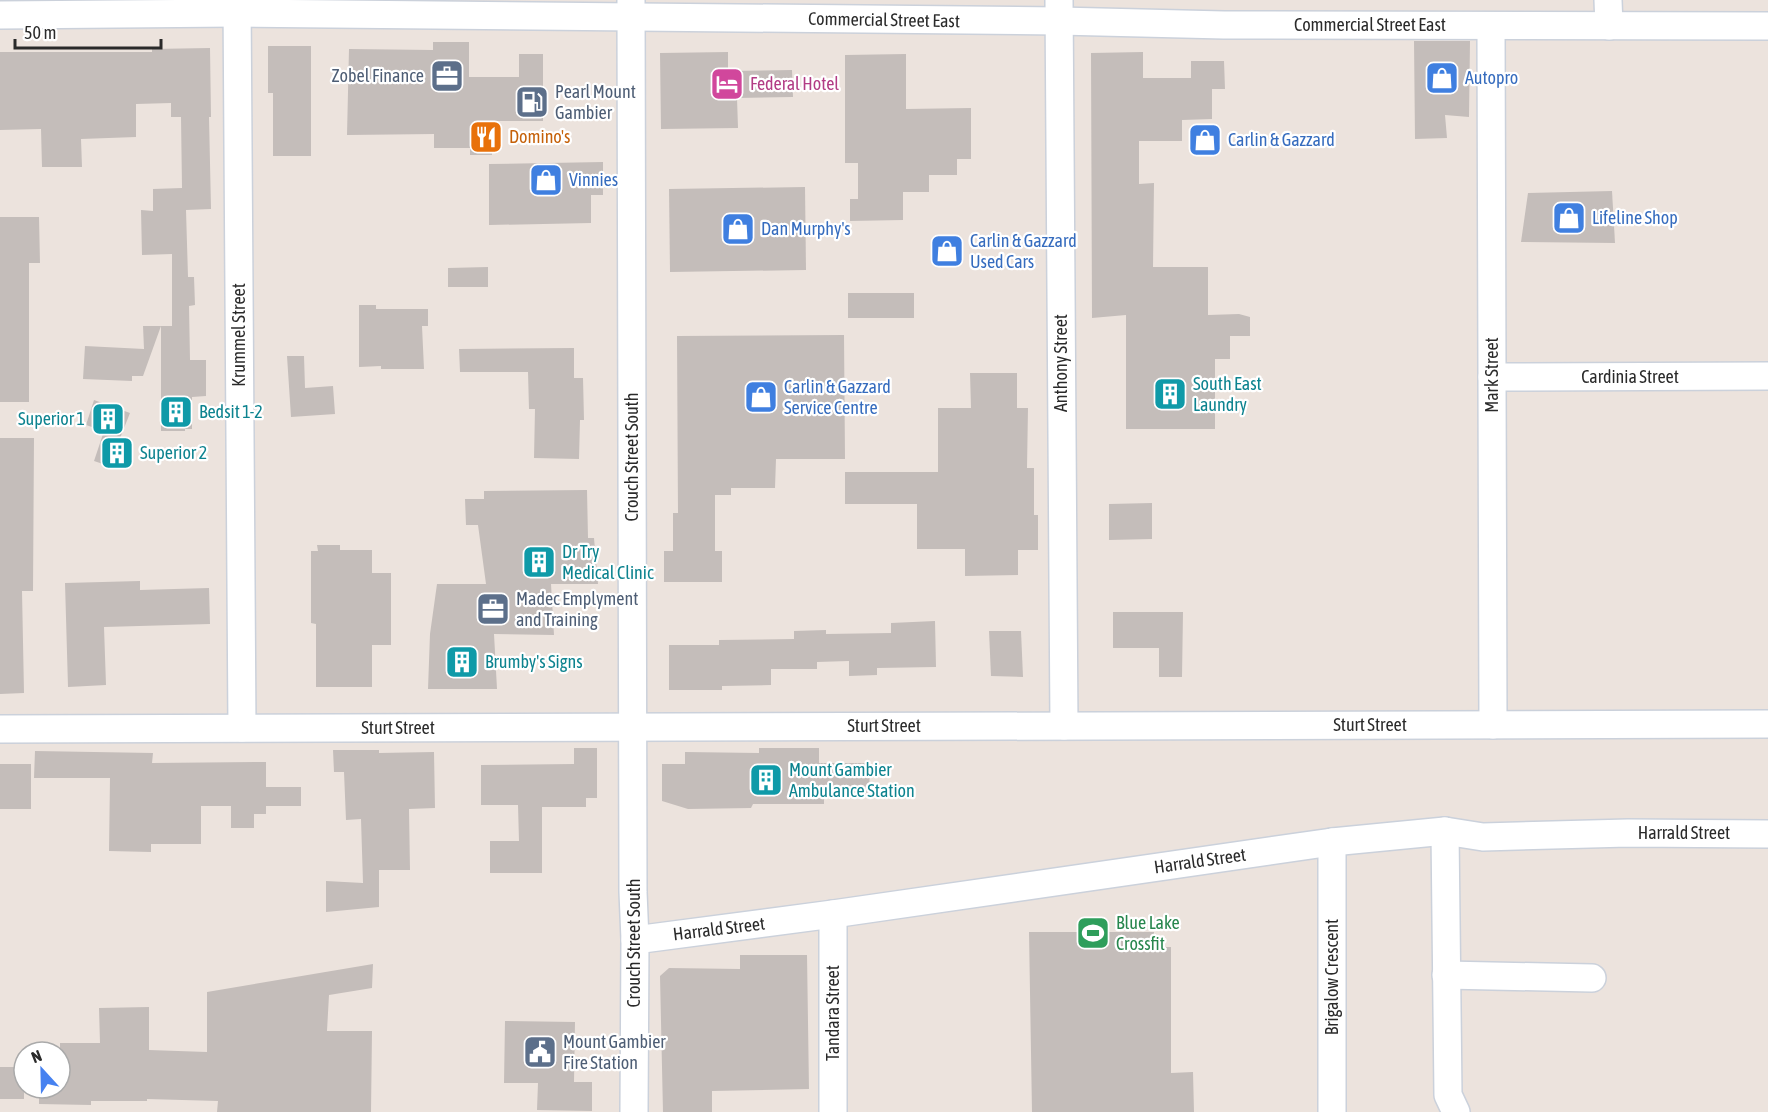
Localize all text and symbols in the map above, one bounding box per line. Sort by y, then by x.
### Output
street label: Commercial Street East [808,8,960,31]
scale bar [15,12,160,50]
street label: Commercial Street East [1294,14,1446,35]
text: 50 m [24,22,56,43]
office icon: Zobel Finance [429,58,465,94]
shop icon: Autopro [1424,60,1460,96]
place label: Zobel Finance [331,65,424,86]
hotel icon: Federal Hotel [709,66,745,102]
place label: Autopro [1465,67,1518,88]
place label: Federal Hotel [750,73,839,94]
place label: Pearl Mount Gambier [555,81,636,123]
fuel station icon: Pearl Mount Gambier [514,84,550,120]
restaurant icon: Domino's [468,119,504,155]
shop icon: Carlin & Gazzard [1187,122,1223,158]
place label: Domino's [509,126,570,147]
place label: Carlin & Gazzard [1228,129,1335,150]
shop icon: Vinnies [528,162,564,198]
place label: Vinnies [569,169,618,190]
shop icon: Lifeline Shop [1551,200,1587,236]
place label: Lifeline Shop [1592,207,1678,228]
shop icon: Dan Murphy's [720,211,756,247]
place label: Dan Murphy's [761,218,851,239]
place label: Carlin & Gazzard Used Cars [970,230,1077,272]
shop icon: Carlin & Gazzard Used Cars [929,233,965,269]
street label: Krummel Street [228,283,249,387]
street label: Anthony Street [1050,314,1071,412]
street label: Mark Street [1481,337,1502,413]
street label: Cardinia Street [1581,366,1679,387]
place label: South East Laundry [1193,373,1262,415]
place label: Carlin & Gazzard Service Centre [784,376,891,418]
building icon: South East Laundry [1152,376,1188,412]
shop icon: Carlin & Gazzard Service Centre [743,379,779,415]
street label: Crouch Street South [621,392,642,522]
building icon: Bedsit 1-2 [158,394,194,430]
building icon: Superior 1 [90,401,126,437]
place label: Bedsit 1-2 [199,401,263,422]
place label: Superior 1 [18,408,85,429]
building icon: Superior 2 [99,435,135,471]
place label: Superior 2 [140,442,207,463]
place label: Dr Try Medical Clinic [562,541,654,583]
building icon: Dr Try Medical Clinic [521,544,557,580]
place label: Madec Emplyment and Training [516,588,638,630]
office icon: Madec Emplyment and Training [475,591,511,627]
building icon: Brumby's Signs [444,644,480,680]
place label: Brumby's Signs [485,651,583,672]
street label: Sturt Street [1333,714,1407,735]
street label: Sturt Street [847,715,921,736]
street label: Sturt Street [361,717,435,738]
place label: Mount Gambier Ambulance Station [789,759,915,801]
building icon: Mount Gambier Ambulance Station [748,762,784,798]
street label: Harrald Street [1638,822,1730,843]
street label: Harrald Street [1153,844,1247,877]
street label: Crouch Street South [623,878,644,1008]
street label: Harrald Street [672,912,766,945]
place label: Blue Lake Crossfit [1116,912,1180,954]
sports icon: Blue Lake Crossfit [1075,915,1111,951]
street label: Brigalow Crescent [1321,919,1342,1035]
street label: Tandara Street [822,965,843,1061]
place label: Mount Gambier Fire Station [563,1031,666,1073]
public building icon: Mount Gambier Fire Station [522,1034,558,1070]
north arrow [12,1040,72,1100]
text: N [29,1046,44,1066]

